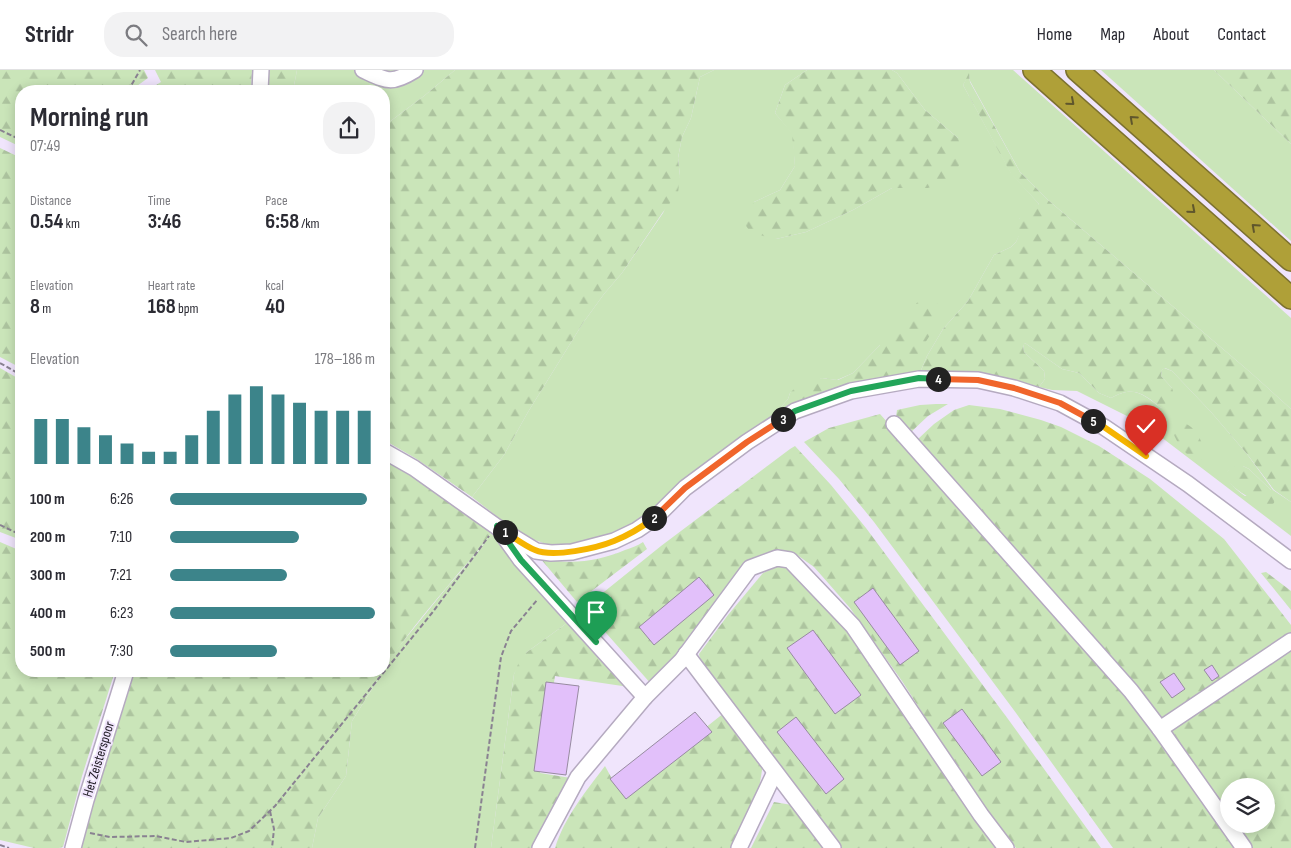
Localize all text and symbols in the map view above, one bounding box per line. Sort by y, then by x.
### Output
search box [104,12,454,57]
text: Stridr [25,20,74,49]
icon: search [122,21,150,49]
text: Search here [162,23,237,46]
text: Home [1037,24,1072,45]
text: Map [1100,24,1125,45]
text: About [1153,24,1189,45]
text: Contact [1217,24,1266,45]
one-way arrow [1065,96,1074,105]
text: Morning run [30,101,149,134]
button: share [323,102,375,154]
one-way arrow [1130,116,1139,125]
text: 07:49 [30,137,60,156]
text: Distance [30,192,71,209]
text: Time [148,192,171,209]
text: Pace [265,192,288,209]
one-way arrow [1187,204,1196,213]
text: 0.54 [30,209,63,234]
text: 3:46 [148,209,181,234]
text: 6:58 [265,209,299,234]
text: km [63,215,80,232]
text: /km [299,215,320,232]
one-way arrow [1251,224,1260,233]
text: Elevation [30,277,73,294]
text: Heart rate [148,277,195,294]
text: kcal [265,277,284,294]
text: 8 [30,294,40,319]
text: 168 [148,294,176,319]
text: 40 [265,294,285,319]
text: m [40,300,51,317]
text: bpm [176,300,199,317]
text: Elevation [30,350,79,369]
text: 178–186 m [315,350,375,369]
pin: 4 [926,366,950,392]
text: 4 [935,371,942,388]
pin [1125,405,1167,456]
pin: 3 [770,406,796,432]
pin: 5 [1080,408,1106,434]
text: 3 [780,411,787,428]
icon: check [1132,412,1160,440]
text: 5 [1090,413,1097,430]
text: 100 m [30,490,65,509]
text: 6:26 [110,490,134,509]
pin: 2 [642,506,666,530]
text: 2 [651,510,658,527]
pin: 1 [492,520,518,544]
text: 1 [503,524,508,541]
text: 200 m [30,528,65,547]
text: 7:10 [110,528,132,547]
text: 300 m [30,566,66,585]
text: 7:21 [110,566,132,585]
pin [575,591,617,642]
icon: arrive [582,598,610,626]
text: 400 m [30,604,66,623]
text: 6:23 [110,604,133,623]
text: 500 m [30,642,65,661]
text: 7:30 [110,642,133,661]
street label: Het Zeisterspoor [79,719,118,799]
map controls [1220,778,1275,833]
button: layers [1220,778,1275,833]

